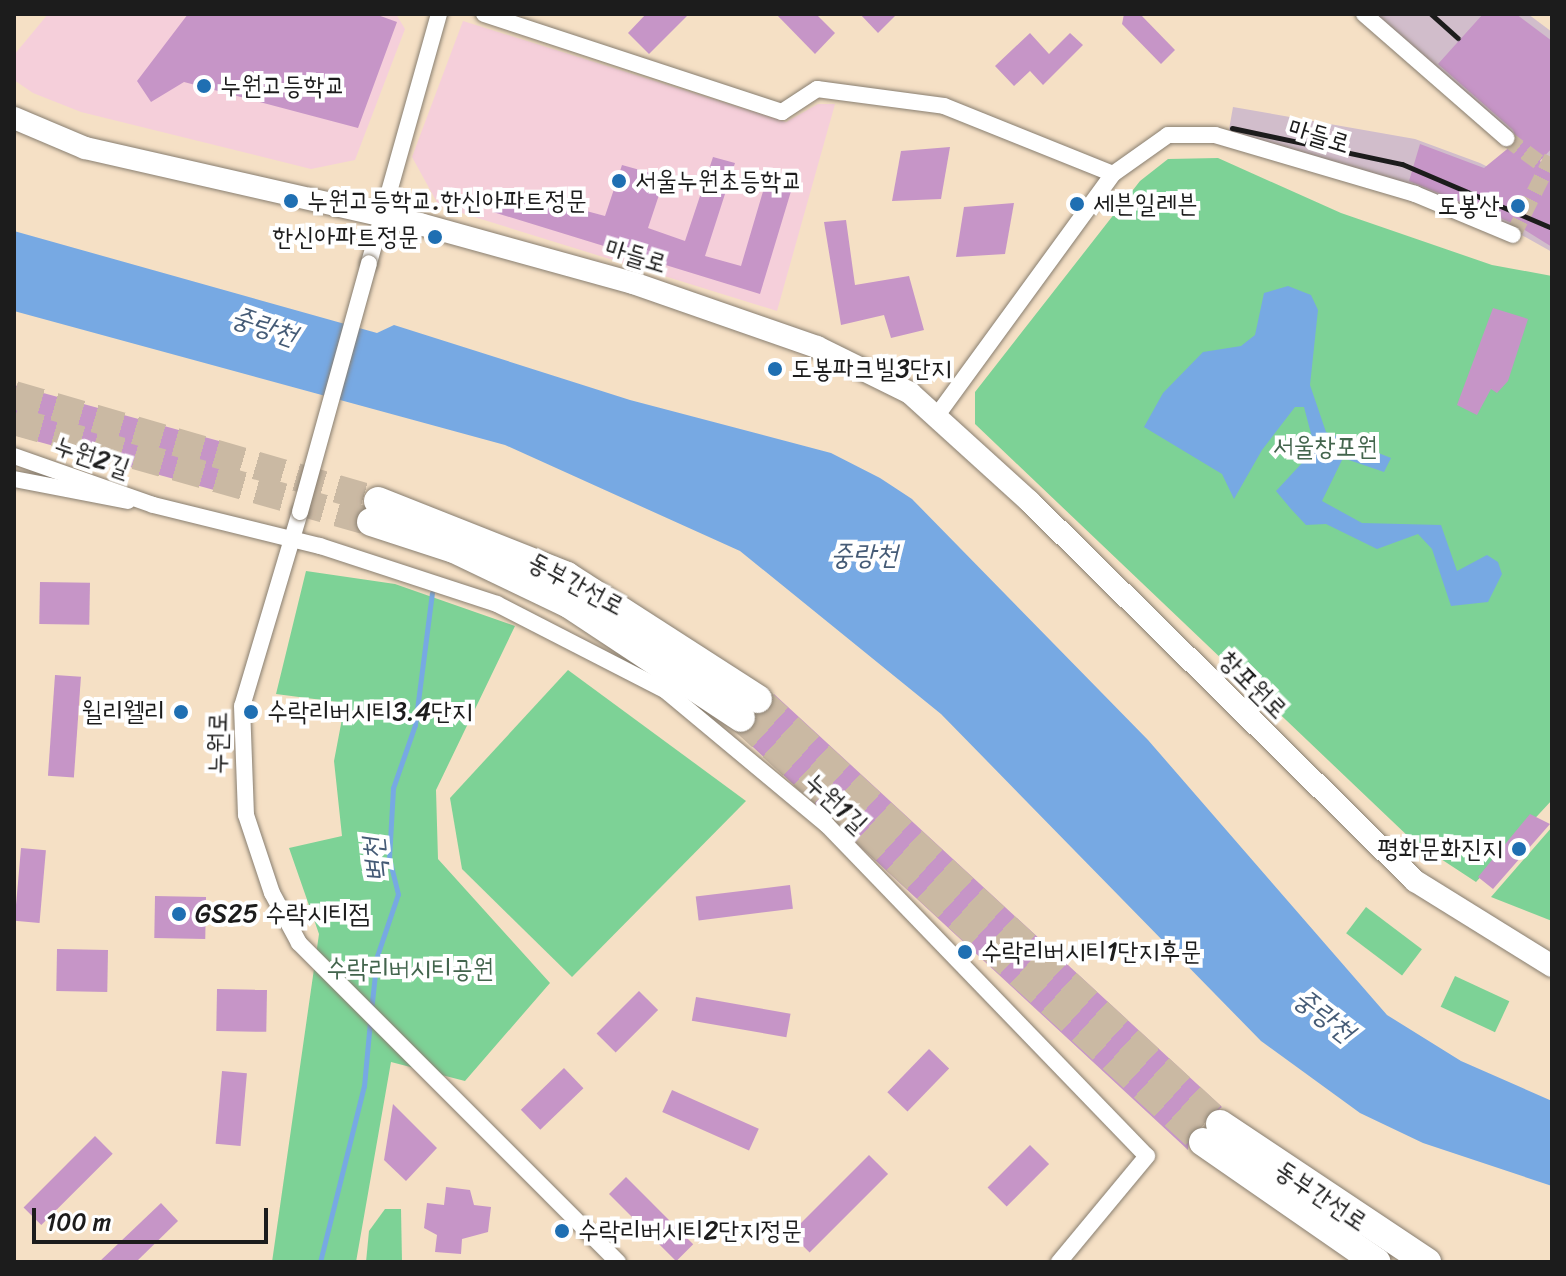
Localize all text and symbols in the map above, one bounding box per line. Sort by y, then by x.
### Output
place label: 누원고등학교 [220,70,346,102]
marker: 누원고등학교 [195,77,213,95]
street label: 마들로 [1284,112,1354,160]
place label: 서울누원초등학교 [635,165,802,197]
marker: 서울누원초등학교 [610,172,628,190]
place label: 누원고등학교.한신아파트정문 [307,185,587,217]
place label: 세븐일레븐 [1093,188,1198,220]
place label: 도봉산 [1437,190,1500,222]
marker: 누원고등학교.한신아파트정문 [282,192,300,210]
marker: 세븐일레븐 [1068,195,1086,213]
marker: 도봉산 [1507,195,1529,217]
place label: 한신아파트정문 [273,221,419,253]
marker: 한신아파트정문 [426,228,444,246]
street label: 마들로 [601,232,671,280]
water label: 중랑천 [227,299,301,353]
place label: 도봉파크빌3단지 [791,353,952,385]
marker: 도봉파크빌3단지 [766,360,784,378]
street label: 누원2길 [50,430,134,484]
park label: 서울창포원 [1273,431,1377,463]
water label: 중랑천 [830,538,898,572]
street label: 동부간선로 [522,546,630,622]
street label: 창포원로 [1212,644,1294,726]
place label: 윌리웰리 [81,696,165,728]
place label: 수락리버시티3.4단지 [267,696,473,728]
marker: 윌리웰리 [172,703,190,721]
marker: 수락리버시티3.4단지 [242,703,260,721]
street label: 누원로 [202,711,234,775]
street label: 누원1길 [798,766,874,840]
place label: 평화문화진지 [1377,833,1503,865]
water label: 벽천 [356,836,394,884]
marker: 평화문화진지 [1510,840,1528,858]
place label: GS25 수락시티점 [195,898,370,930]
marker: GS25 수락시티점 [170,905,188,923]
place label: 수락리버시티1단지후문 [981,936,1201,968]
marker: 수락리버시티1단지후문 [956,943,974,961]
park label: 수락리버시티공원 [326,953,494,985]
water label: 중랑천 [1287,981,1361,1049]
street label: 동부간선로 [1269,1154,1373,1238]
scale bar [36,1192,272,1242]
text: 100 m [46,1201,111,1243]
place label: 수락리버시티2단지정문 [578,1215,802,1247]
marker: 수락리버시티2단지정문 [553,1222,571,1240]

